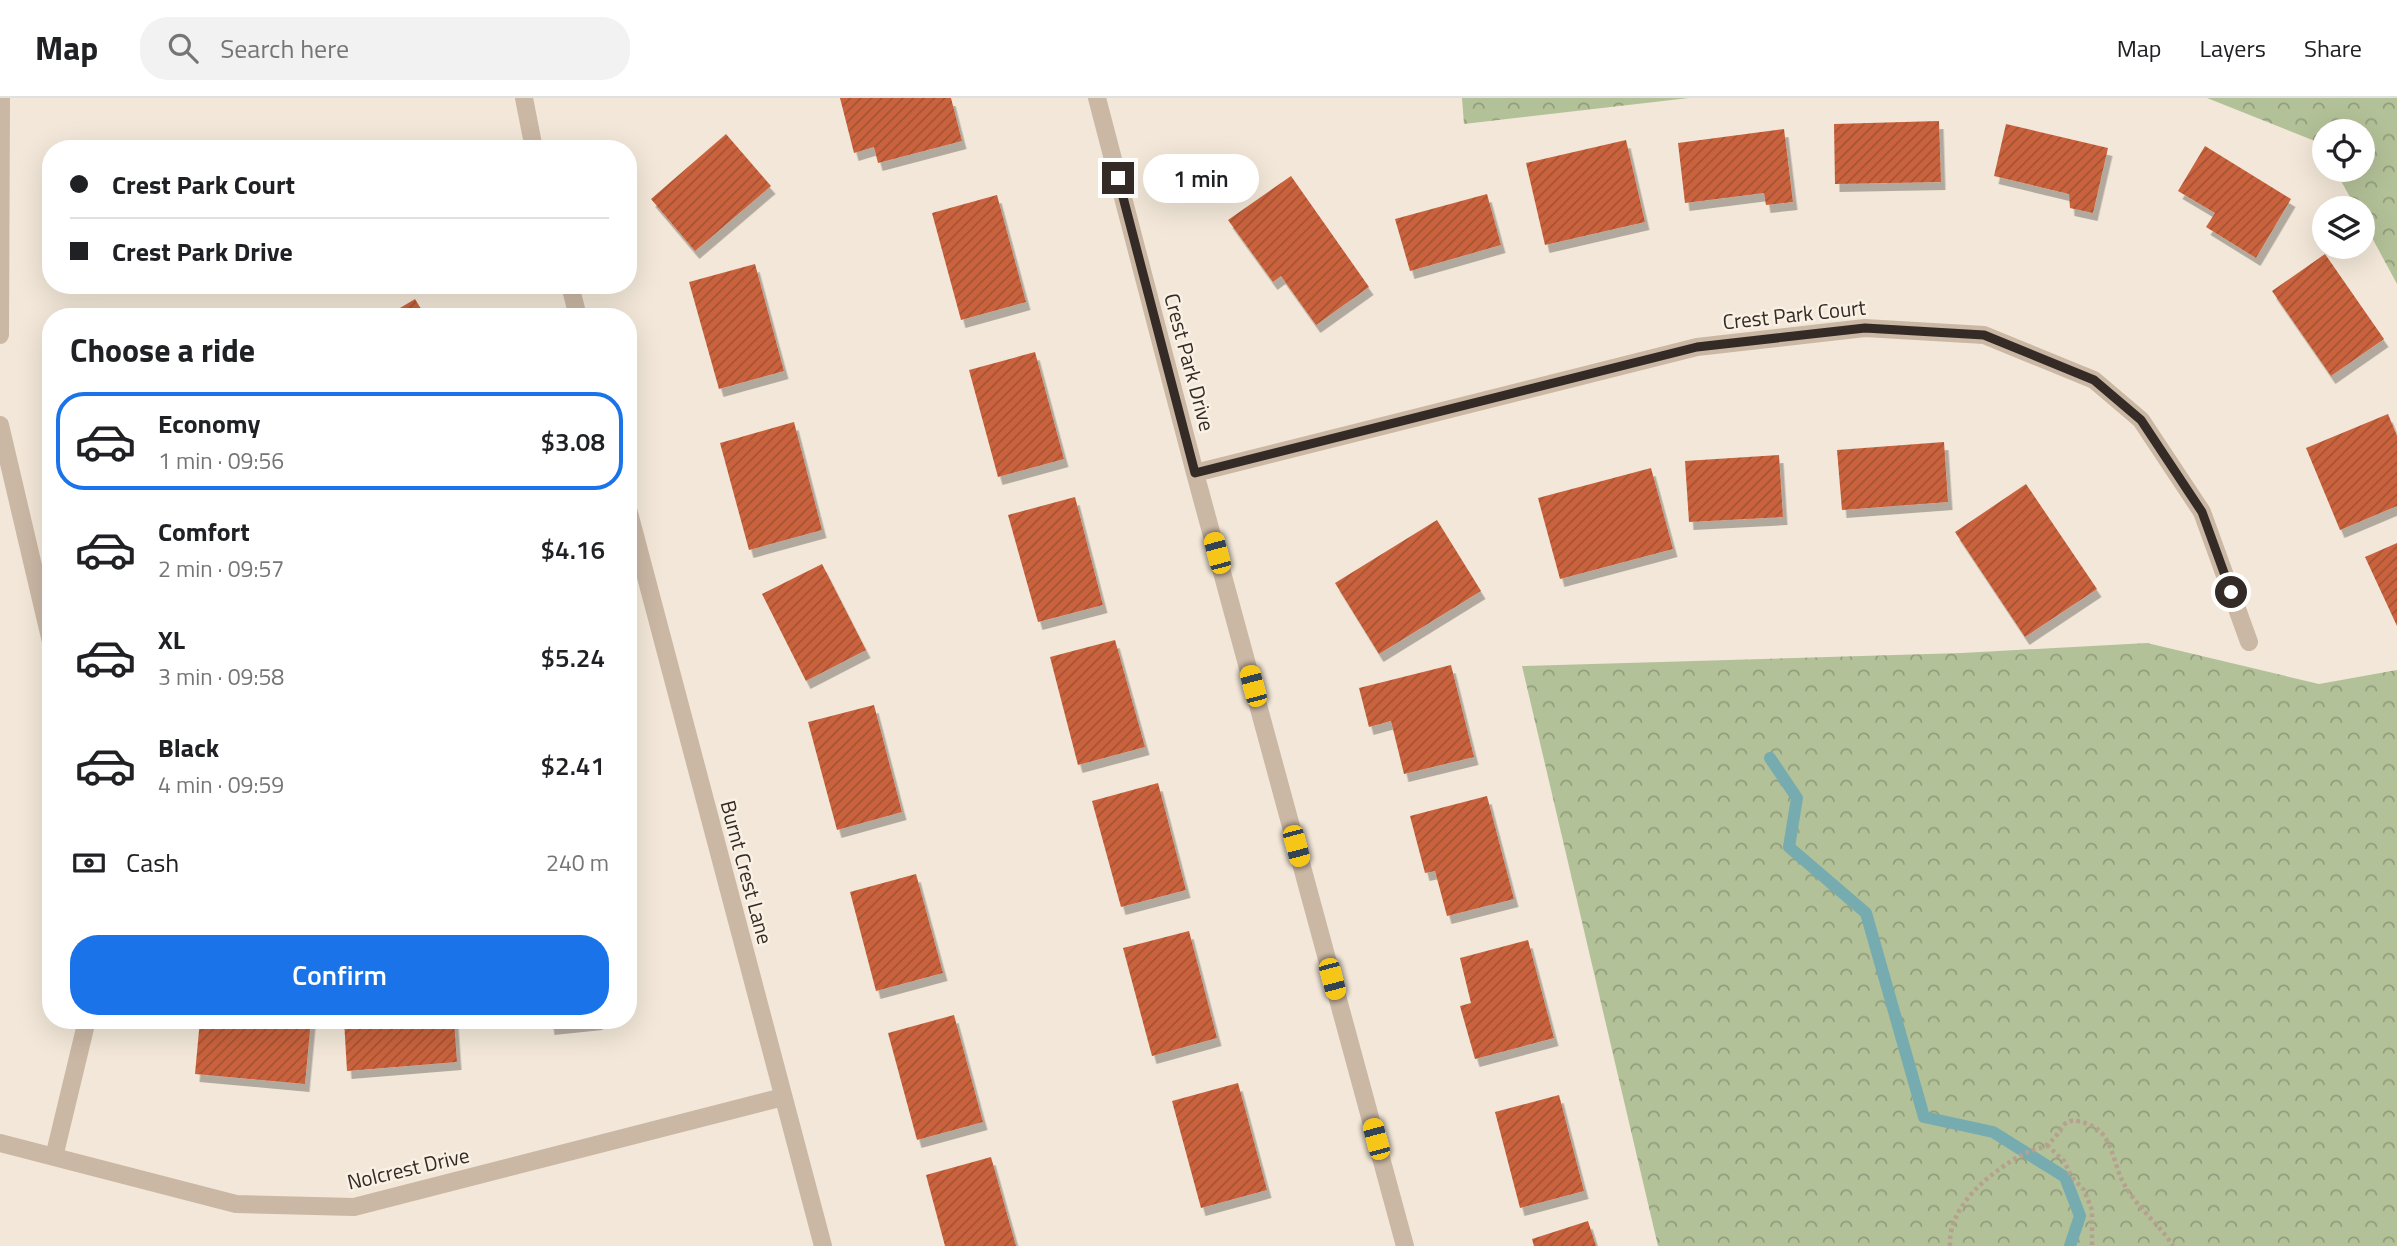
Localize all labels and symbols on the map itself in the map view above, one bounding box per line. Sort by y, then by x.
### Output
callout: 1 min [1142,154,1258,202]
route end [1102,162,1134,194]
street label: Crest Park Drive [1156,290,1224,434]
street label: Crest Park Court [1721,291,1868,337]
car [1202,530,1233,576]
route start [2215,576,2247,608]
car [1238,663,1269,709]
street label: Burnt Crest Lane [712,796,782,948]
car [1281,823,1312,869]
car [1317,956,1348,1002]
car [1361,1116,1392,1162]
street label: Nolcrest Drive [344,1138,472,1198]

